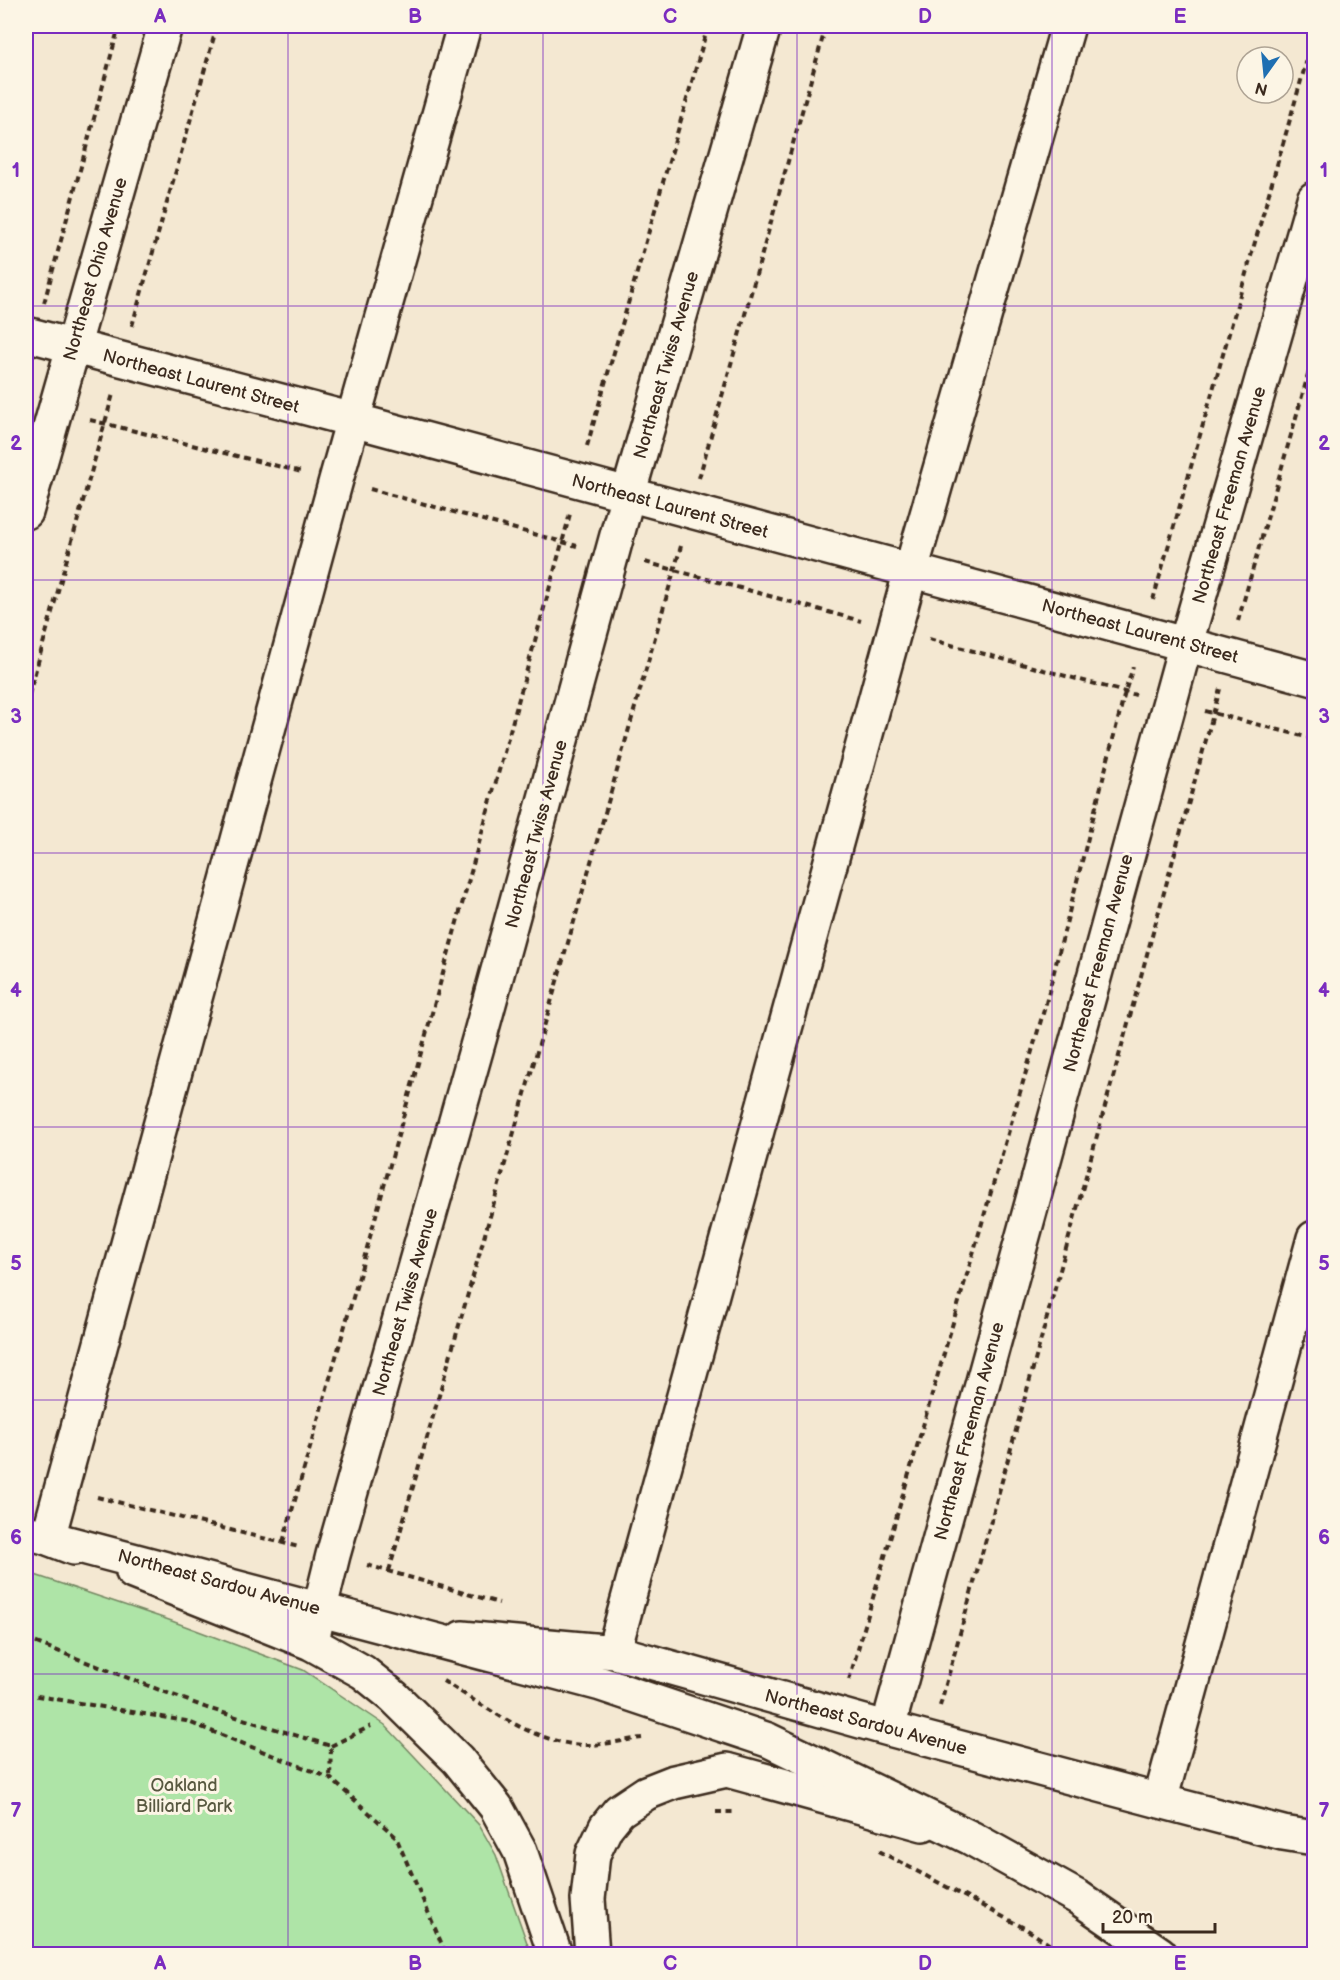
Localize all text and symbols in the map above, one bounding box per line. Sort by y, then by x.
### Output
text: A [153,5,167,29]
text: B [408,5,422,29]
text: C [663,5,677,29]
text: D [918,5,932,29]
text: E [1174,5,1187,29]
north arrow [1235,45,1295,105]
text: N [1253,77,1270,99]
text: 1 [12,159,20,183]
text: 1 [1320,159,1328,183]
street label: Northeast Ohio Avenue [59,175,132,363]
street label: Northeast Twiss Avenue [630,269,703,461]
street label: Northeast Laurent Street [100,345,302,418]
street label: Northeast Freeman Avenue [1188,384,1271,606]
text: 2 [10,432,22,456]
text: 2 [1318,432,1330,456]
street label: Northeast Laurent Street [569,470,771,543]
street label: Northeast Laurent Street [1039,595,1241,668]
text: 3 [10,705,22,729]
text: 3 [1318,705,1330,729]
street label: Northeast Twiss Avenue [501,737,572,931]
street label: Northeast Freeman Avenue [1059,852,1138,1074]
text: 4 [10,979,22,1003]
text: 4 [1318,979,1330,1003]
street label: Northeast Twiss Avenue [369,1206,442,1398]
text: 5 [10,1252,22,1276]
text: 5 [1318,1252,1330,1276]
street label: Northeast Freeman Avenue [930,1320,1009,1542]
text: 6 [10,1526,22,1550]
text: 6 [1318,1526,1330,1550]
street label: Northeast Sardou Avenue [115,1545,323,1620]
street label: Northeast Sardou Avenue [762,1685,970,1760]
park label: Oakland Billiard Park [136,1775,232,1817]
text: 7 [10,1799,22,1823]
text: 7 [1318,1799,1330,1823]
scale bar [1103,1896,1216,1934]
text: 20 m [1112,1907,1153,1928]
text: A [153,1952,167,1976]
text: B [408,1952,422,1976]
text: C [663,1952,677,1976]
text: D [918,1952,932,1976]
text: E [1174,1952,1187,1976]

